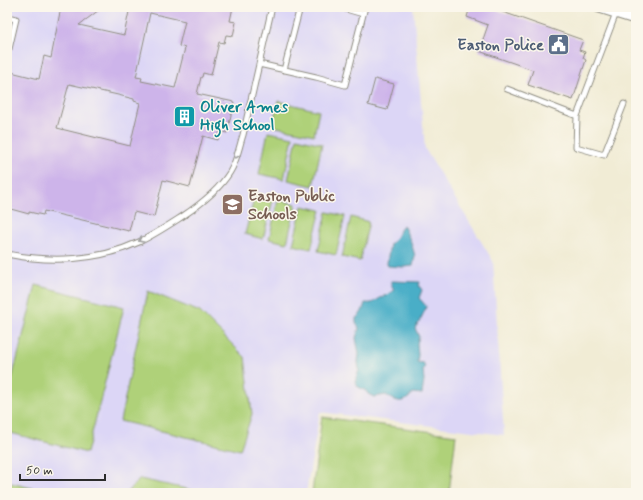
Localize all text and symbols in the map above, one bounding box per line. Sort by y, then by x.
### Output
public building icon: Easton Police [546,32,572,58]
place label: Easton Police [457,35,544,56]
place label: Oliver Ames High School [200,97,289,138]
building icon: Oliver Ames High School [171,103,197,129]
one-way arrow [233,153,241,160]
place label: Easton Public Schools [248,186,335,225]
school or university icon: Easton Public Schools [220,192,246,218]
one-way arrow [138,235,146,243]
scale bar [20,456,105,482]
text: 50 m [26,463,53,479]

